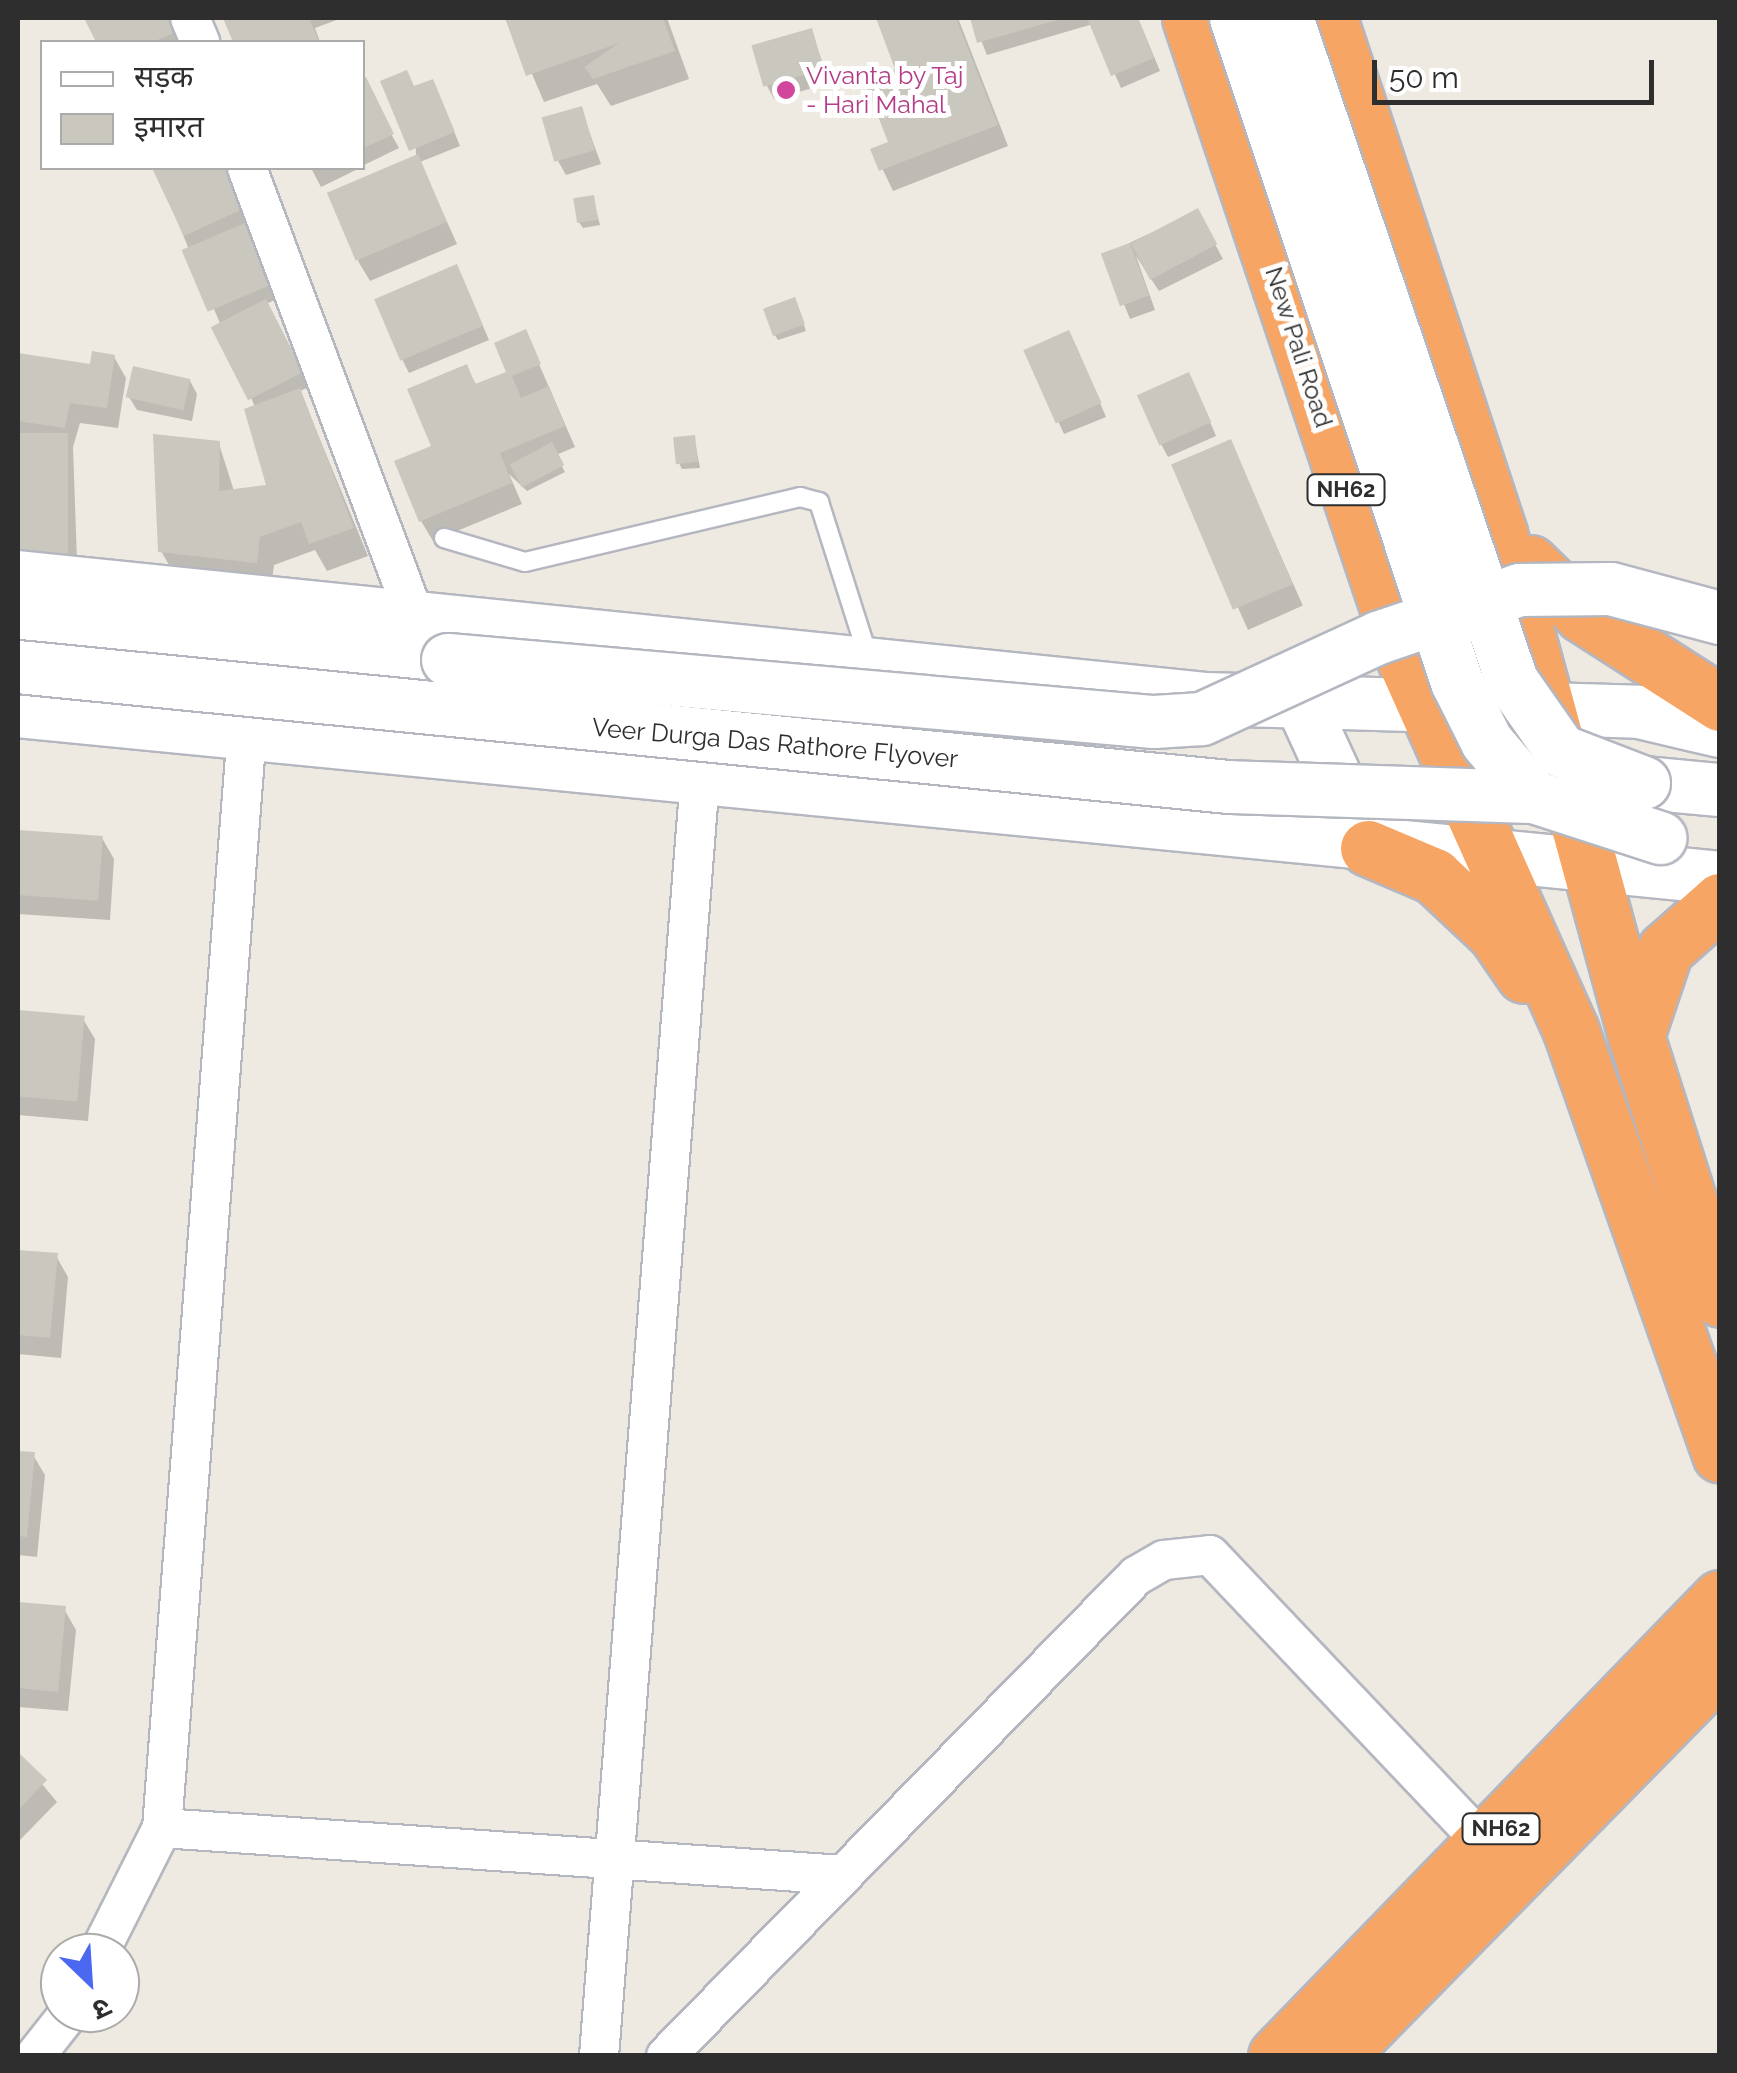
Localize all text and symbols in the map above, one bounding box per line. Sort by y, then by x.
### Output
legend [40,40,365,170]
scale bar [1377,40,1660,102]
text: सड़क [134,59,193,94]
text: 50 m [1389,60,1459,95]
place label: Vivanta by Taj - Hari Mahal [806,61,965,120]
marker: Vivanta by Taj - Hari Mahal [775,79,797,101]
text: इमारत [134,109,204,144]
street label: New Pali Road [1259,263,1339,431]
road number: NH62 [1306,473,1386,507]
street label: Veer Durga Das Rathore Flyover [590,712,960,774]
road number: NH62 [1461,1812,1541,1846]
north arrow [40,1933,140,2033]
text: उ [88,1990,116,2027]

